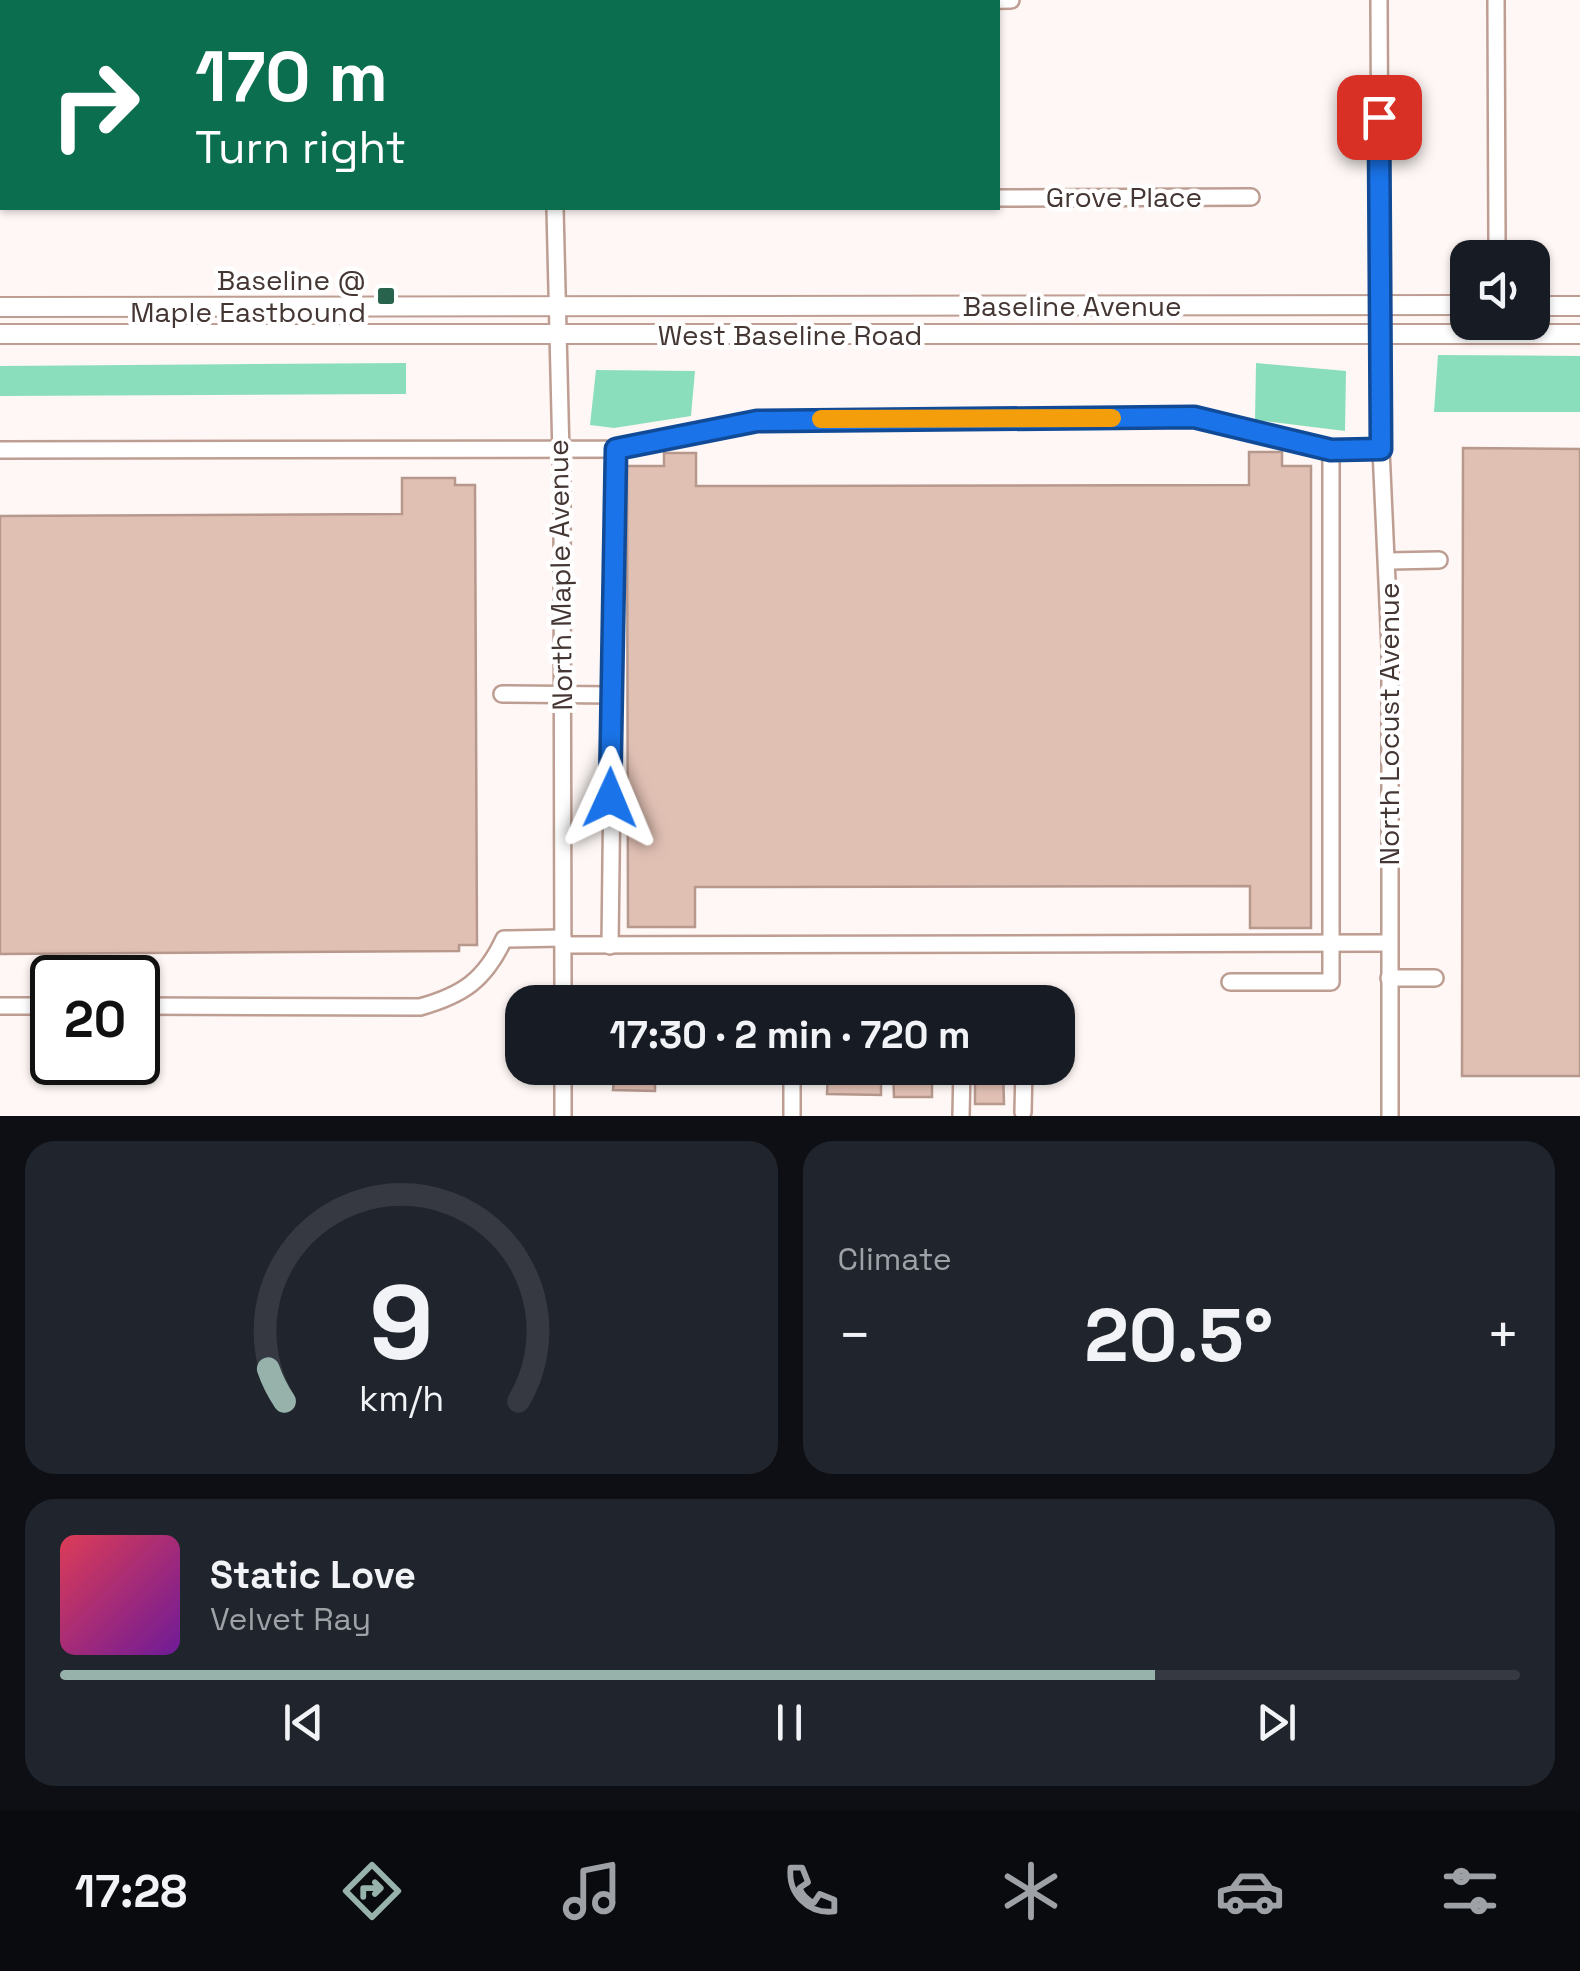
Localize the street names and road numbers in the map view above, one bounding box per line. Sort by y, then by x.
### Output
street label: Grove Place [1046,179,1202,215]
street label: Baseline Avenue [963,288,1182,324]
street label: West Baseline Road [658,317,922,353]
street label: North Maple Avenue [540,439,580,711]
street label: North Locust Avenue [1371,582,1407,866]

